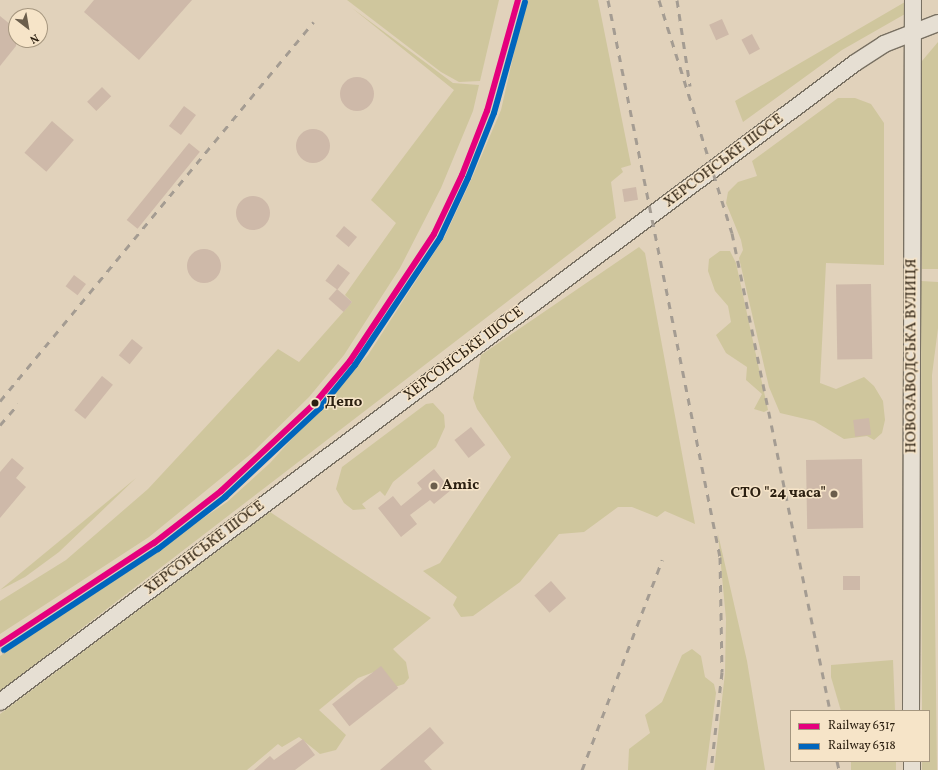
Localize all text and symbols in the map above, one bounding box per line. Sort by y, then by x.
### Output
north arrow [8,8,48,48]
text: N [27,29,41,46]
street label: ХЕРСОНСЬКЕ ШОСЕ [661,110,787,212]
street label: НОВОЗАВОДСЬКА ВУЛИЦЯ [903,259,921,453]
street label: ХЕРСОНСЬКЕ ШОСЕ [401,303,527,405]
place label: Депо [325,394,362,412]
marker: Депо [308,396,322,410]
place label: Amic [442,477,479,495]
marker: Amic [429,481,439,491]
place label: СТО "24 часа" [730,485,826,503]
marker: СТО "24 часа" [829,489,839,499]
street label: ХЕРСОНСЬКЕ ШОСЕ [142,497,268,599]
legend [790,710,930,762]
text: Railway 6317 [828,718,895,734]
text: Railway 6318 [828,738,896,754]

